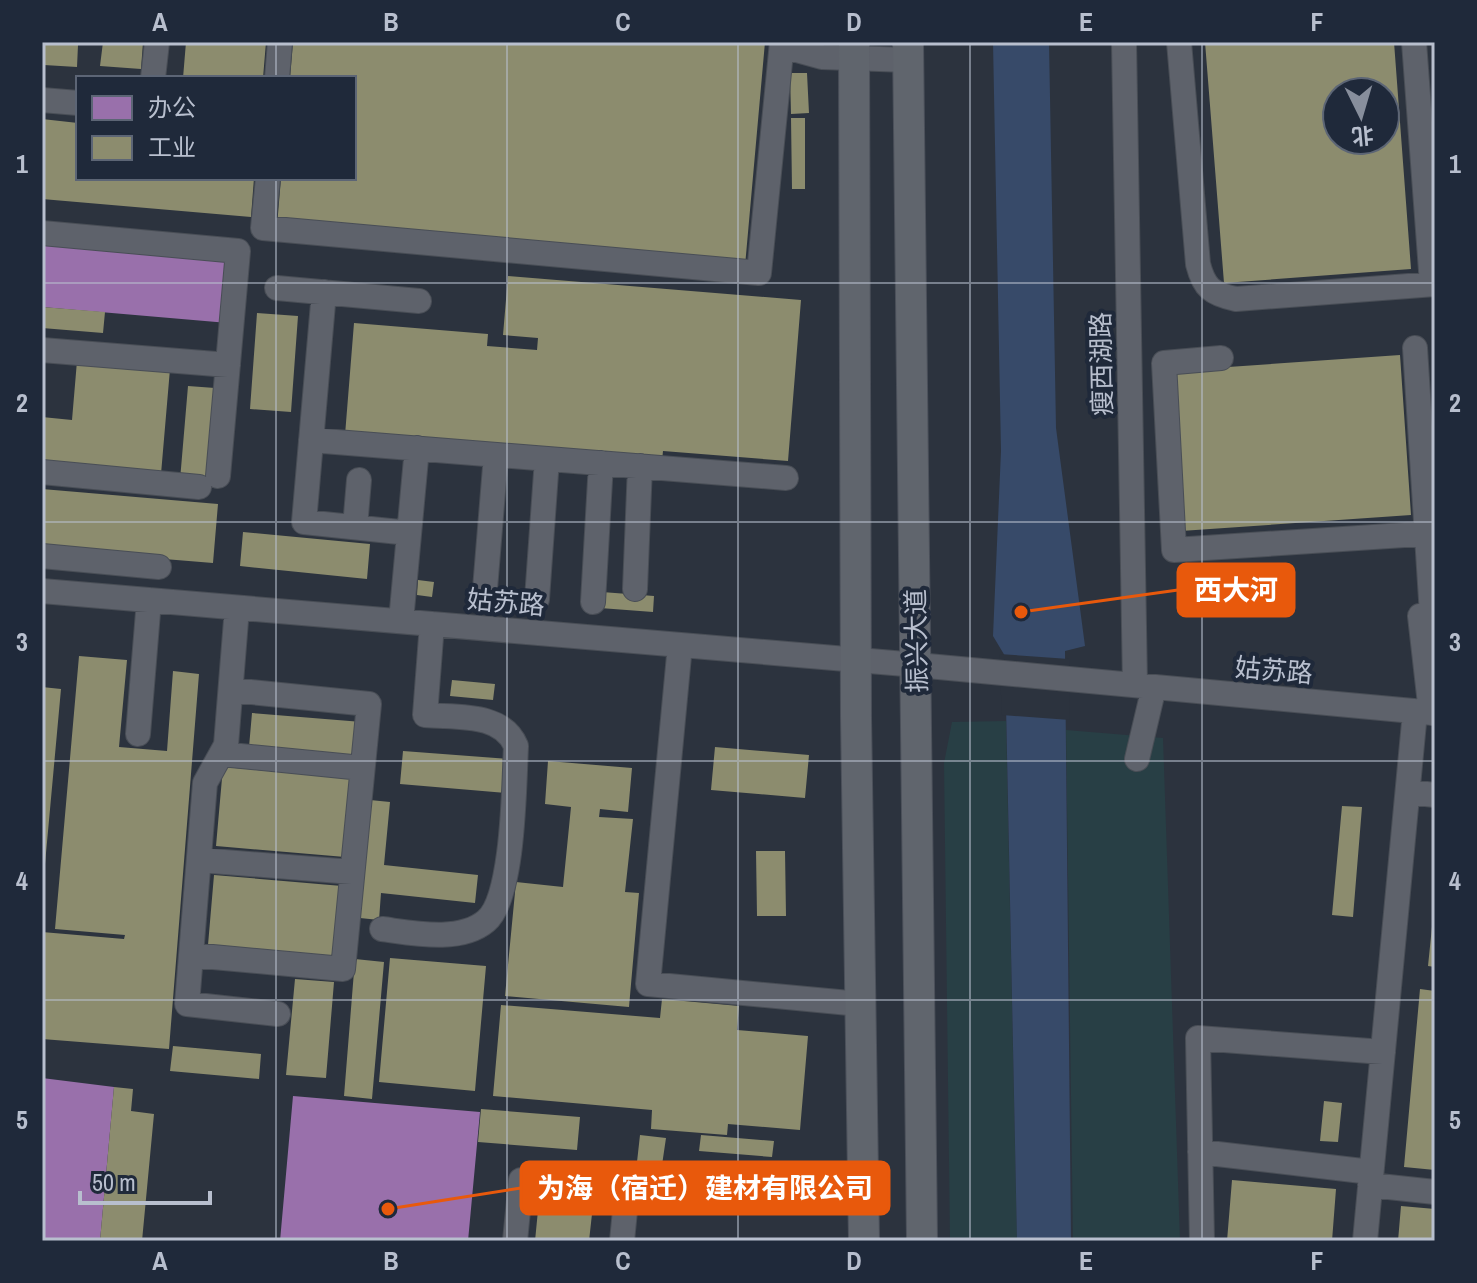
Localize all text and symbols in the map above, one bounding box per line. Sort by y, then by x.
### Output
text: A [152,4,168,39]
text: B [383,4,399,39]
text: C [615,4,631,39]
text: D [846,4,862,39]
text: E [1079,4,1093,39]
text: F [1310,4,1324,39]
legend [76,76,356,180]
north arrow [1321,76,1401,156]
text: 办公 [148,91,196,123]
text: 北 [1350,120,1375,152]
text: 工业 [148,131,196,163]
text: 1 [16,146,28,181]
text: 1 [1449,146,1461,181]
street label: 瘦西湖路 [1083,312,1119,416]
text: 2 [16,385,28,420]
text: 2 [1449,385,1461,420]
callout: 西大河 [1178,564,1294,616]
text: 西大河 [1194,571,1278,609]
street label: 姑苏路 [466,581,546,623]
street label: 振兴大道 [898,589,934,693]
text: 3 [16,624,28,659]
text: 3 [1449,624,1461,659]
street label: 姑苏路 [1234,649,1314,691]
text: 4 [16,863,28,898]
text: 4 [1449,863,1461,898]
text: 5 [16,1102,28,1137]
text: 5 [1449,1102,1461,1137]
scale bar [80,1155,210,1205]
callout: 为海（宿迁）建材有限公司 [521,1162,889,1214]
text: 50 m [92,1166,136,1198]
text: 为海（宿迁）建材有限公司 [537,1169,873,1207]
text: A [152,1243,168,1278]
text: B [383,1243,399,1278]
text: C [615,1243,631,1278]
text: D [846,1243,862,1278]
text: E [1079,1243,1093,1278]
text: F [1310,1243,1324,1278]

